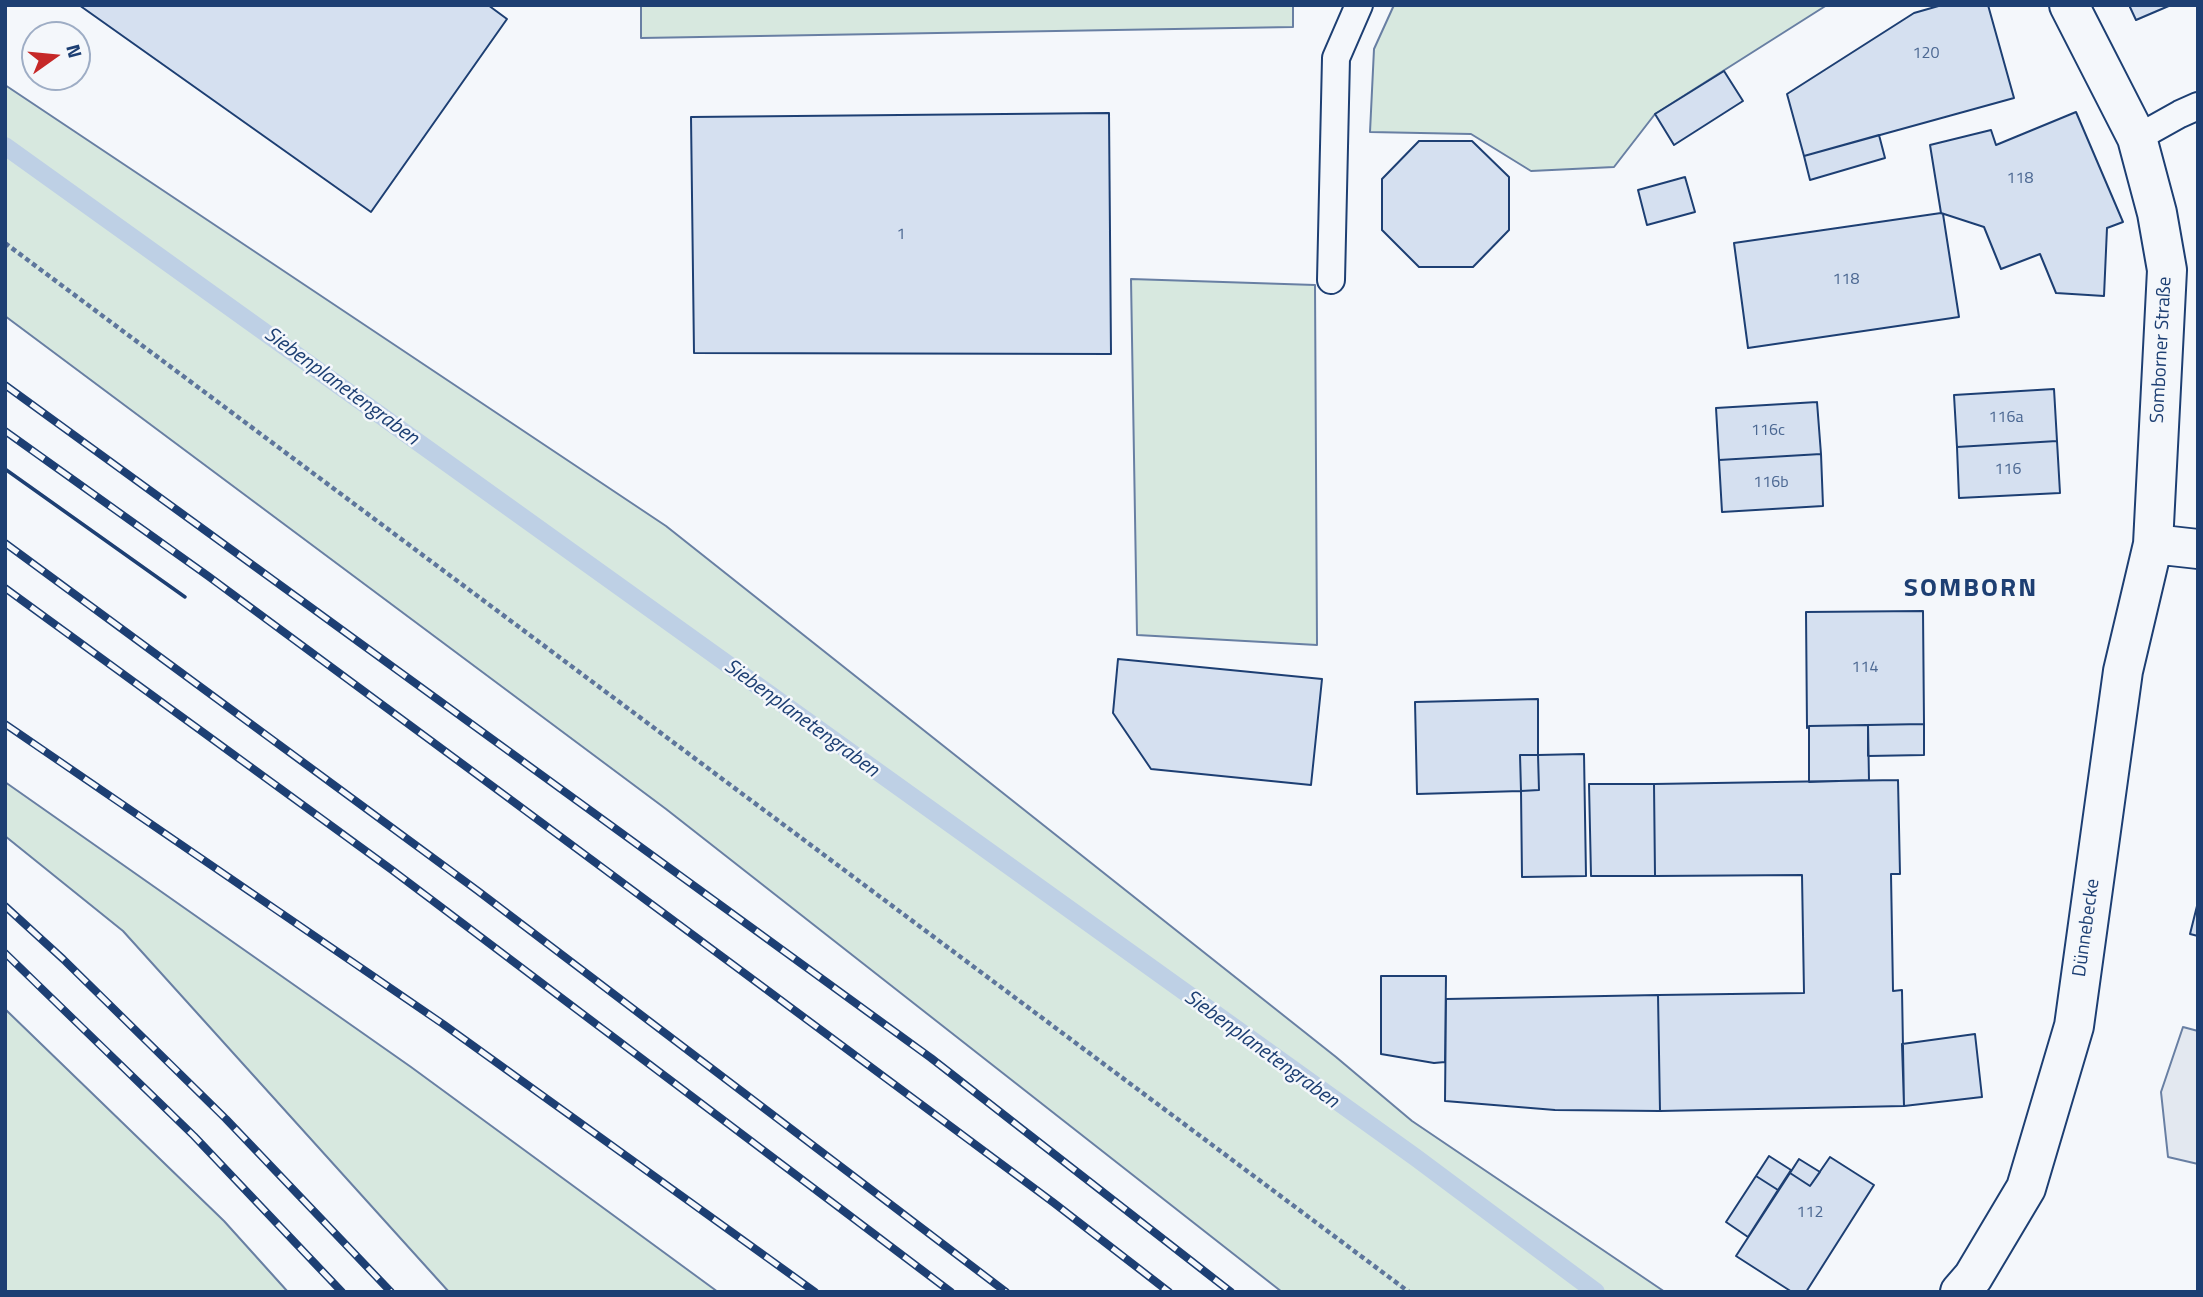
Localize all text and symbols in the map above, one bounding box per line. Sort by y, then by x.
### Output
north arrow [21,21,91,91]
text: N [59,41,91,61]
house number: 120 [1913,44,1939,64]
house number: 118 [2007,169,2033,189]
house number: 1 [897,225,905,245]
house number: 118 [1833,270,1859,290]
street label: Somborner Straße [2147,276,2177,424]
water label: Siebenplanetengraben [259,322,423,452]
house number: 116a [1989,408,2023,428]
house number: 116c [1751,421,1785,441]
house number: 116 [1995,460,2021,480]
house number: 116b [1753,473,1789,493]
district label: SOMBORN [1905,574,2037,606]
water label: Siebenplanetengraben [719,654,883,784]
house number: 114 [1852,658,1878,678]
street label: Dünnebecke [2069,878,2105,978]
water label: Siebenplanetengraben [1179,985,1343,1115]
house number: 112 [1797,1203,1823,1223]

